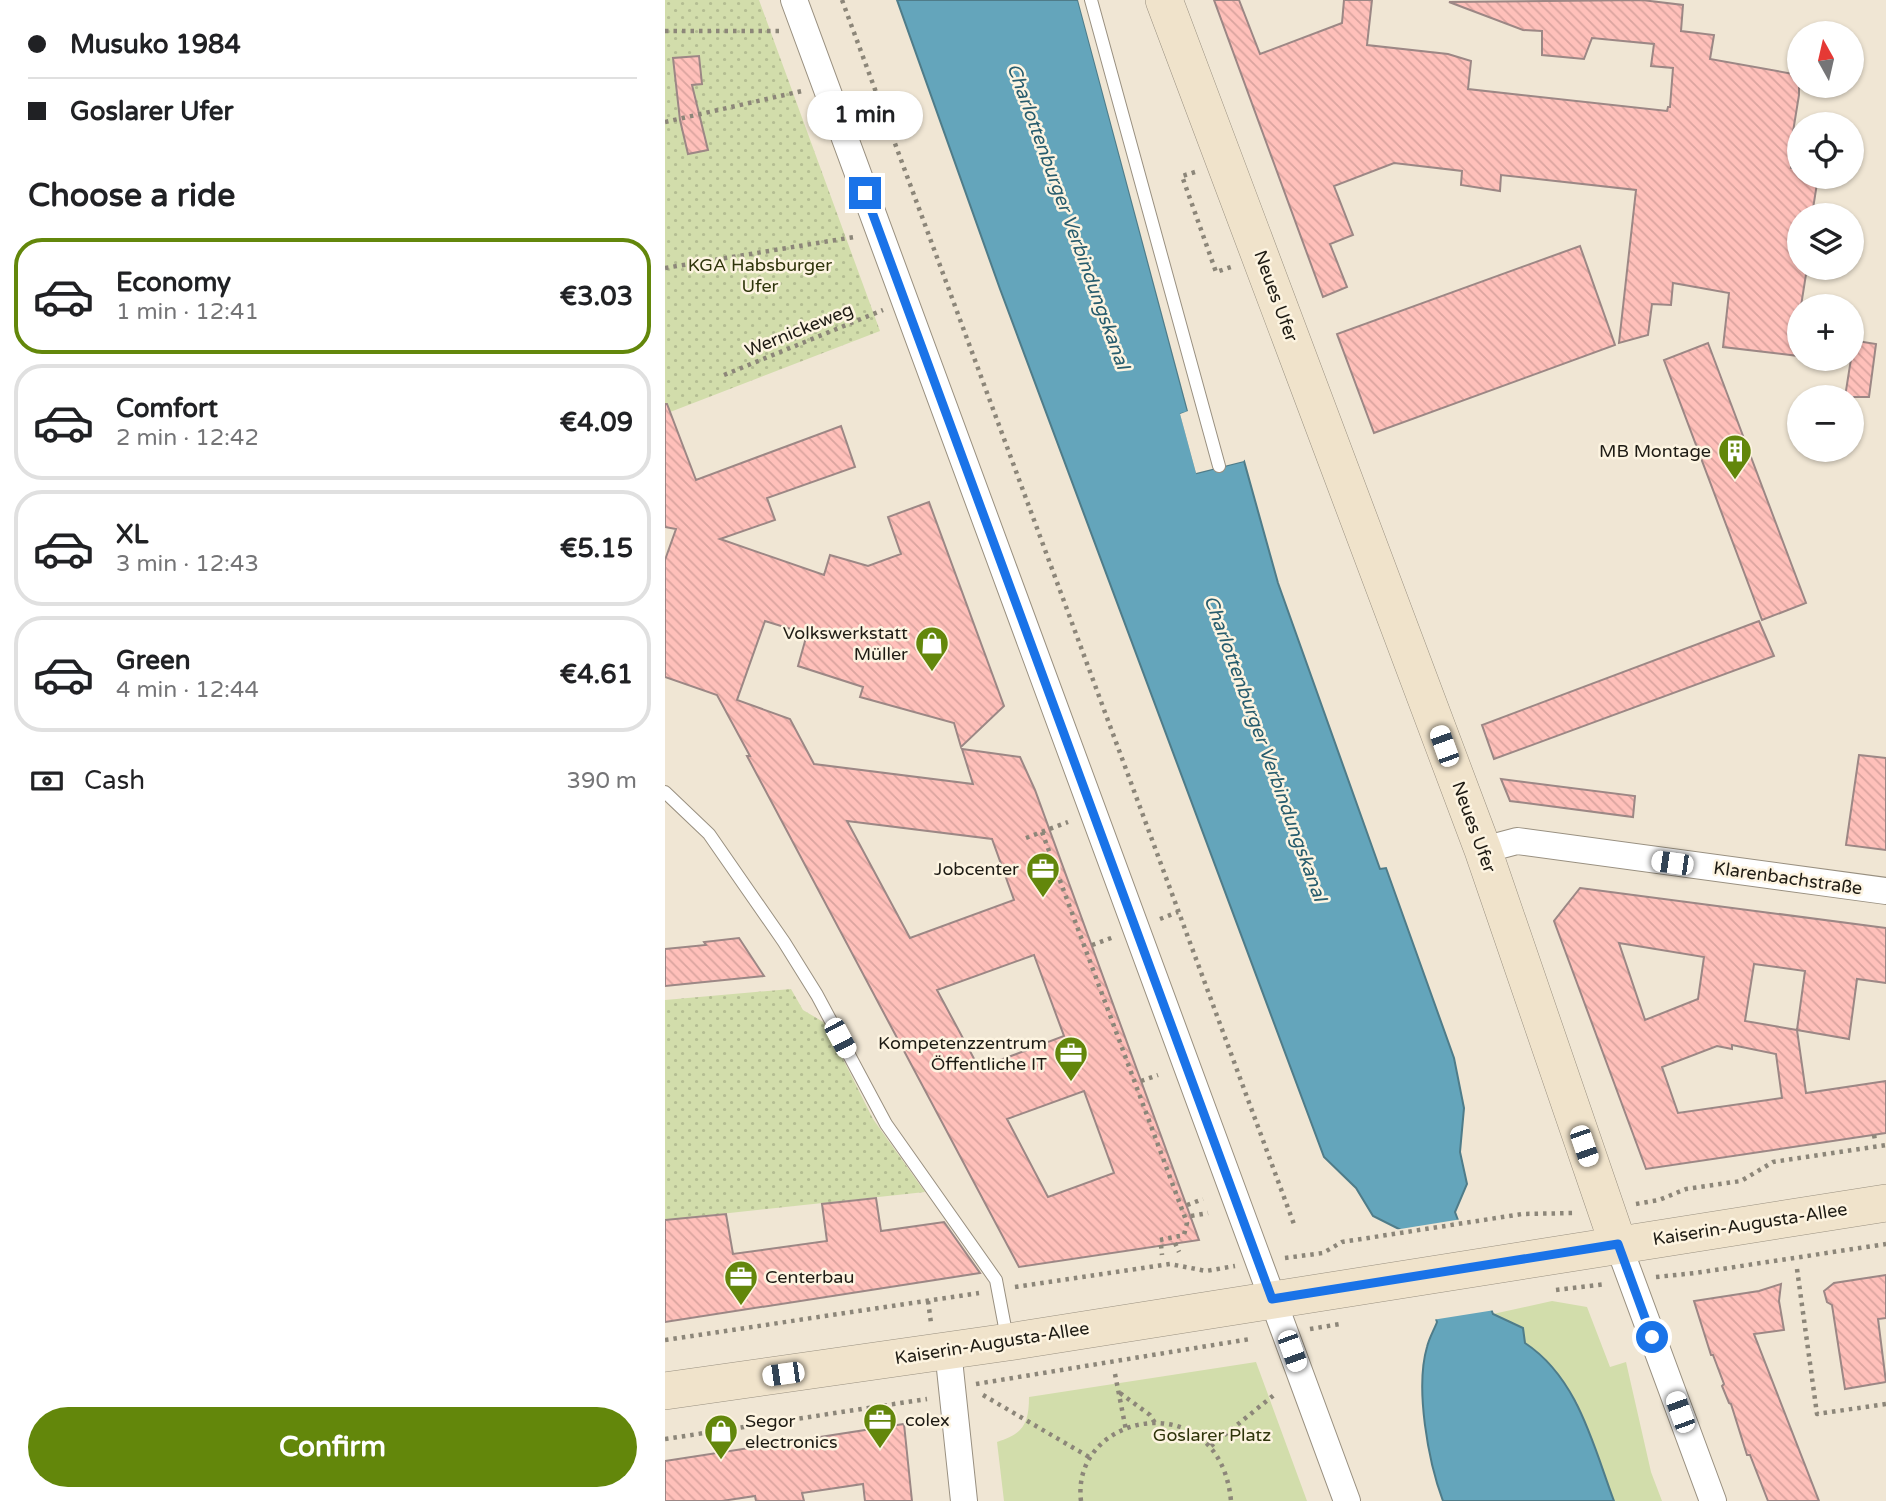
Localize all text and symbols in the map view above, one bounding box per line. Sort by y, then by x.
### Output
north arrow [1787,21,1864,98]
map controls [1787,21,1864,462]
text: Musuko 1984 [70,29,241,60]
water label: Charlottenburger Verbindungskanal [1002,60,1135,374]
callout: 1 min [807,92,923,140]
text: Goslarer Ufer [70,96,233,127]
text: 1 min [834,101,896,129]
button: locate [1787,112,1864,189]
text: Choose a ride [28,177,235,215]
route end [849,177,881,209]
button: layers [1787,203,1864,280]
street label: Neues Ufer [1249,247,1303,345]
park label: KGA Habsburger Ufer [688,254,832,297]
icon: car [32,265,95,328]
text: Economy [116,267,231,298]
text: €3.03 [560,281,633,312]
button: + [1787,294,1864,371]
text: 1 min · 12:41 [116,298,259,326]
street label: Wernickeweg [742,298,856,362]
button: − [1787,385,1864,462]
icon: car [32,391,95,454]
text: Comfort [116,393,218,424]
text: €4.09 [560,407,633,438]
text: 2 min · 12:42 [116,424,259,452]
building icon: MB Montage [1716,432,1754,481]
place label: MB Montage [1599,440,1711,462]
icon: car [32,517,95,580]
text: XL [116,519,148,550]
text: €5.15 [560,533,633,564]
text: 3 min · 12:43 [116,550,259,578]
water label: Charlottenburger Verbindungskanal [1199,592,1332,906]
place label: Volkswerkstatt Müller [783,622,908,665]
shop icon: Volkswerkstatt Müller [913,624,951,673]
icon: car [32,643,95,706]
text: Green [116,645,191,676]
text: €4.61 [560,659,633,690]
text: 4 min · 12:44 [116,676,259,704]
car [1427,723,1462,769]
icon: cash [28,762,66,800]
text: Cash [84,765,145,796]
text: 390 m [567,767,637,795]
street label: Neues Ufer [1447,778,1501,876]
office icon: Jobcenter [1024,850,1062,899]
car [1650,850,1695,876]
street label: Klarenbachstraße [1712,857,1864,899]
place label: Jobcenter [934,858,1019,880]
car [821,1015,860,1061]
place label: Kompetenzzentrum Öffentliche IT [878,1032,1047,1075]
office icon: Kompetenzzentrum Öffentliche IT [1052,1034,1090,1083]
car [1568,1123,1601,1169]
street label: Kaiserin-Augusta-Allee [1651,1198,1849,1250]
office icon: Centerbau [722,1258,760,1307]
place label: Centerbau [765,1266,854,1288]
street label: Kaiserin-Augusta-Allee [893,1317,1091,1369]
route start [1636,1321,1668,1353]
car [1275,1328,1310,1374]
car [761,1361,806,1387]
car [1663,1389,1698,1435]
office icon: colex [861,1401,899,1450]
button: Confirm [28,1407,637,1487]
place label: colex [905,1409,950,1431]
place label: Segor electronics [745,1410,838,1453]
shop icon: Segor electronics [702,1412,740,1461]
park label: Goslarer Platz [1153,1424,1271,1446]

